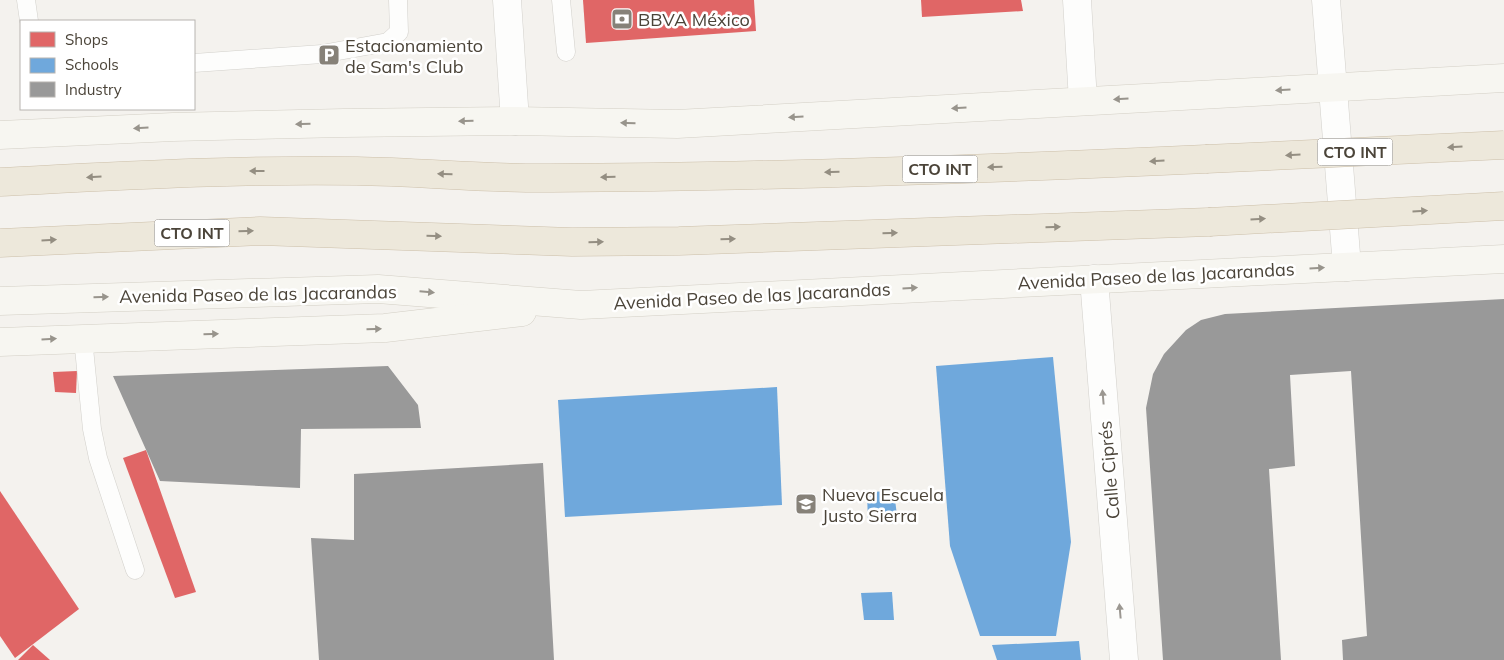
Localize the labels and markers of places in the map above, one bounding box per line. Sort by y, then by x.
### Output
bank icon: BBVA México [610,7,634,31]
place label: BBVA México [638,8,750,31]
place label: Estacionamiento de Sam's Club [345,34,483,78]
parking icon: Estacionamiento de Sam's Club [317,43,341,67]
place label: Nueva Escuela Justo Sierra [822,483,944,527]
school or university icon: Nueva Escuela Justo Sierra [794,492,818,516]

